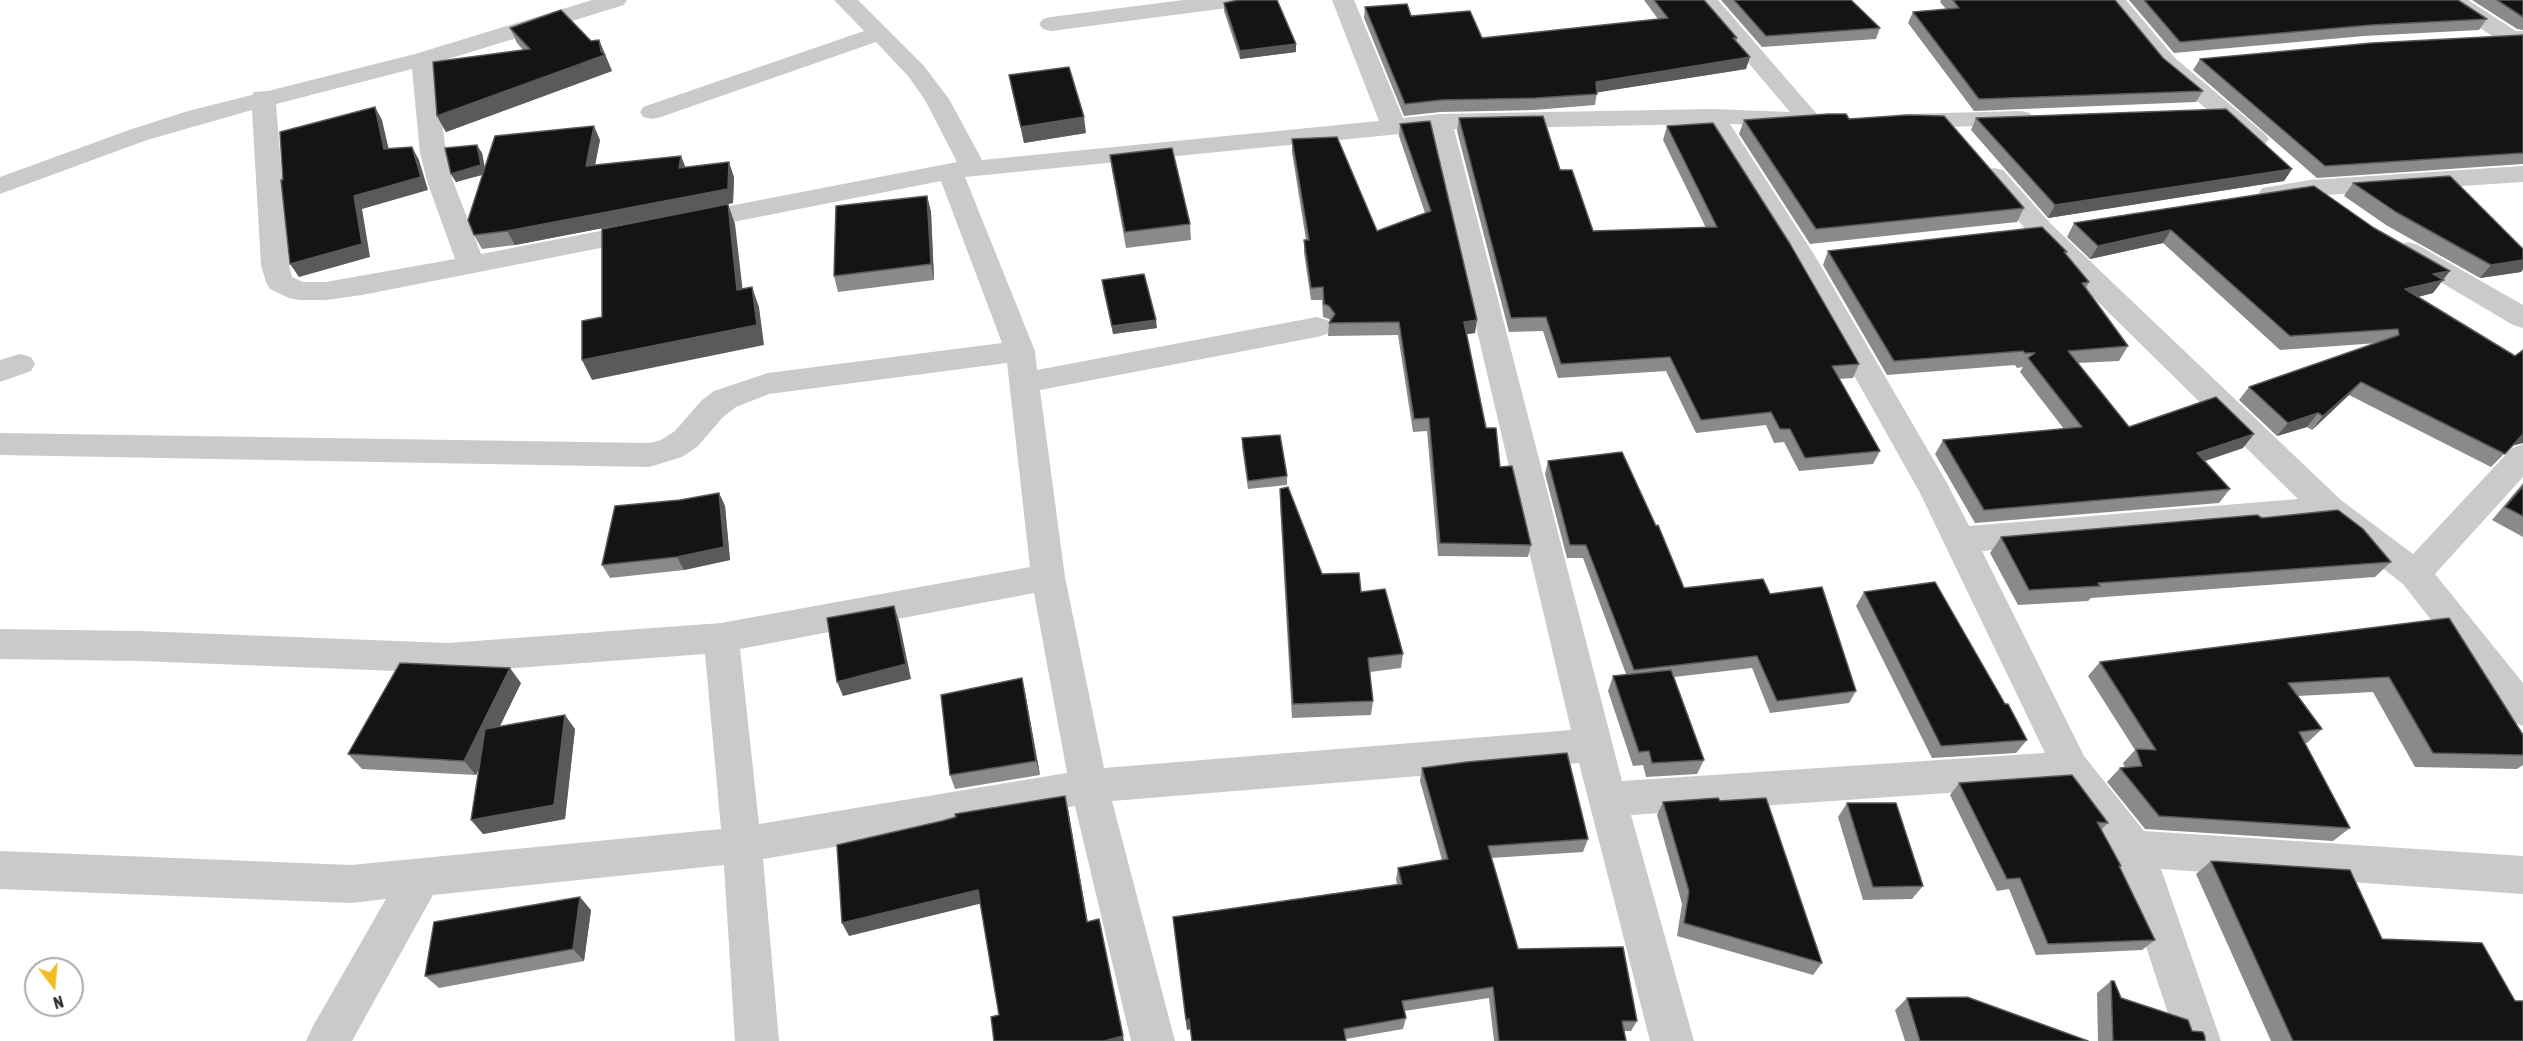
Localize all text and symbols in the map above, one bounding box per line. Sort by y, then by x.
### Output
north arrow [24,957,84,1017]
text: N [51,992,65,1012]

